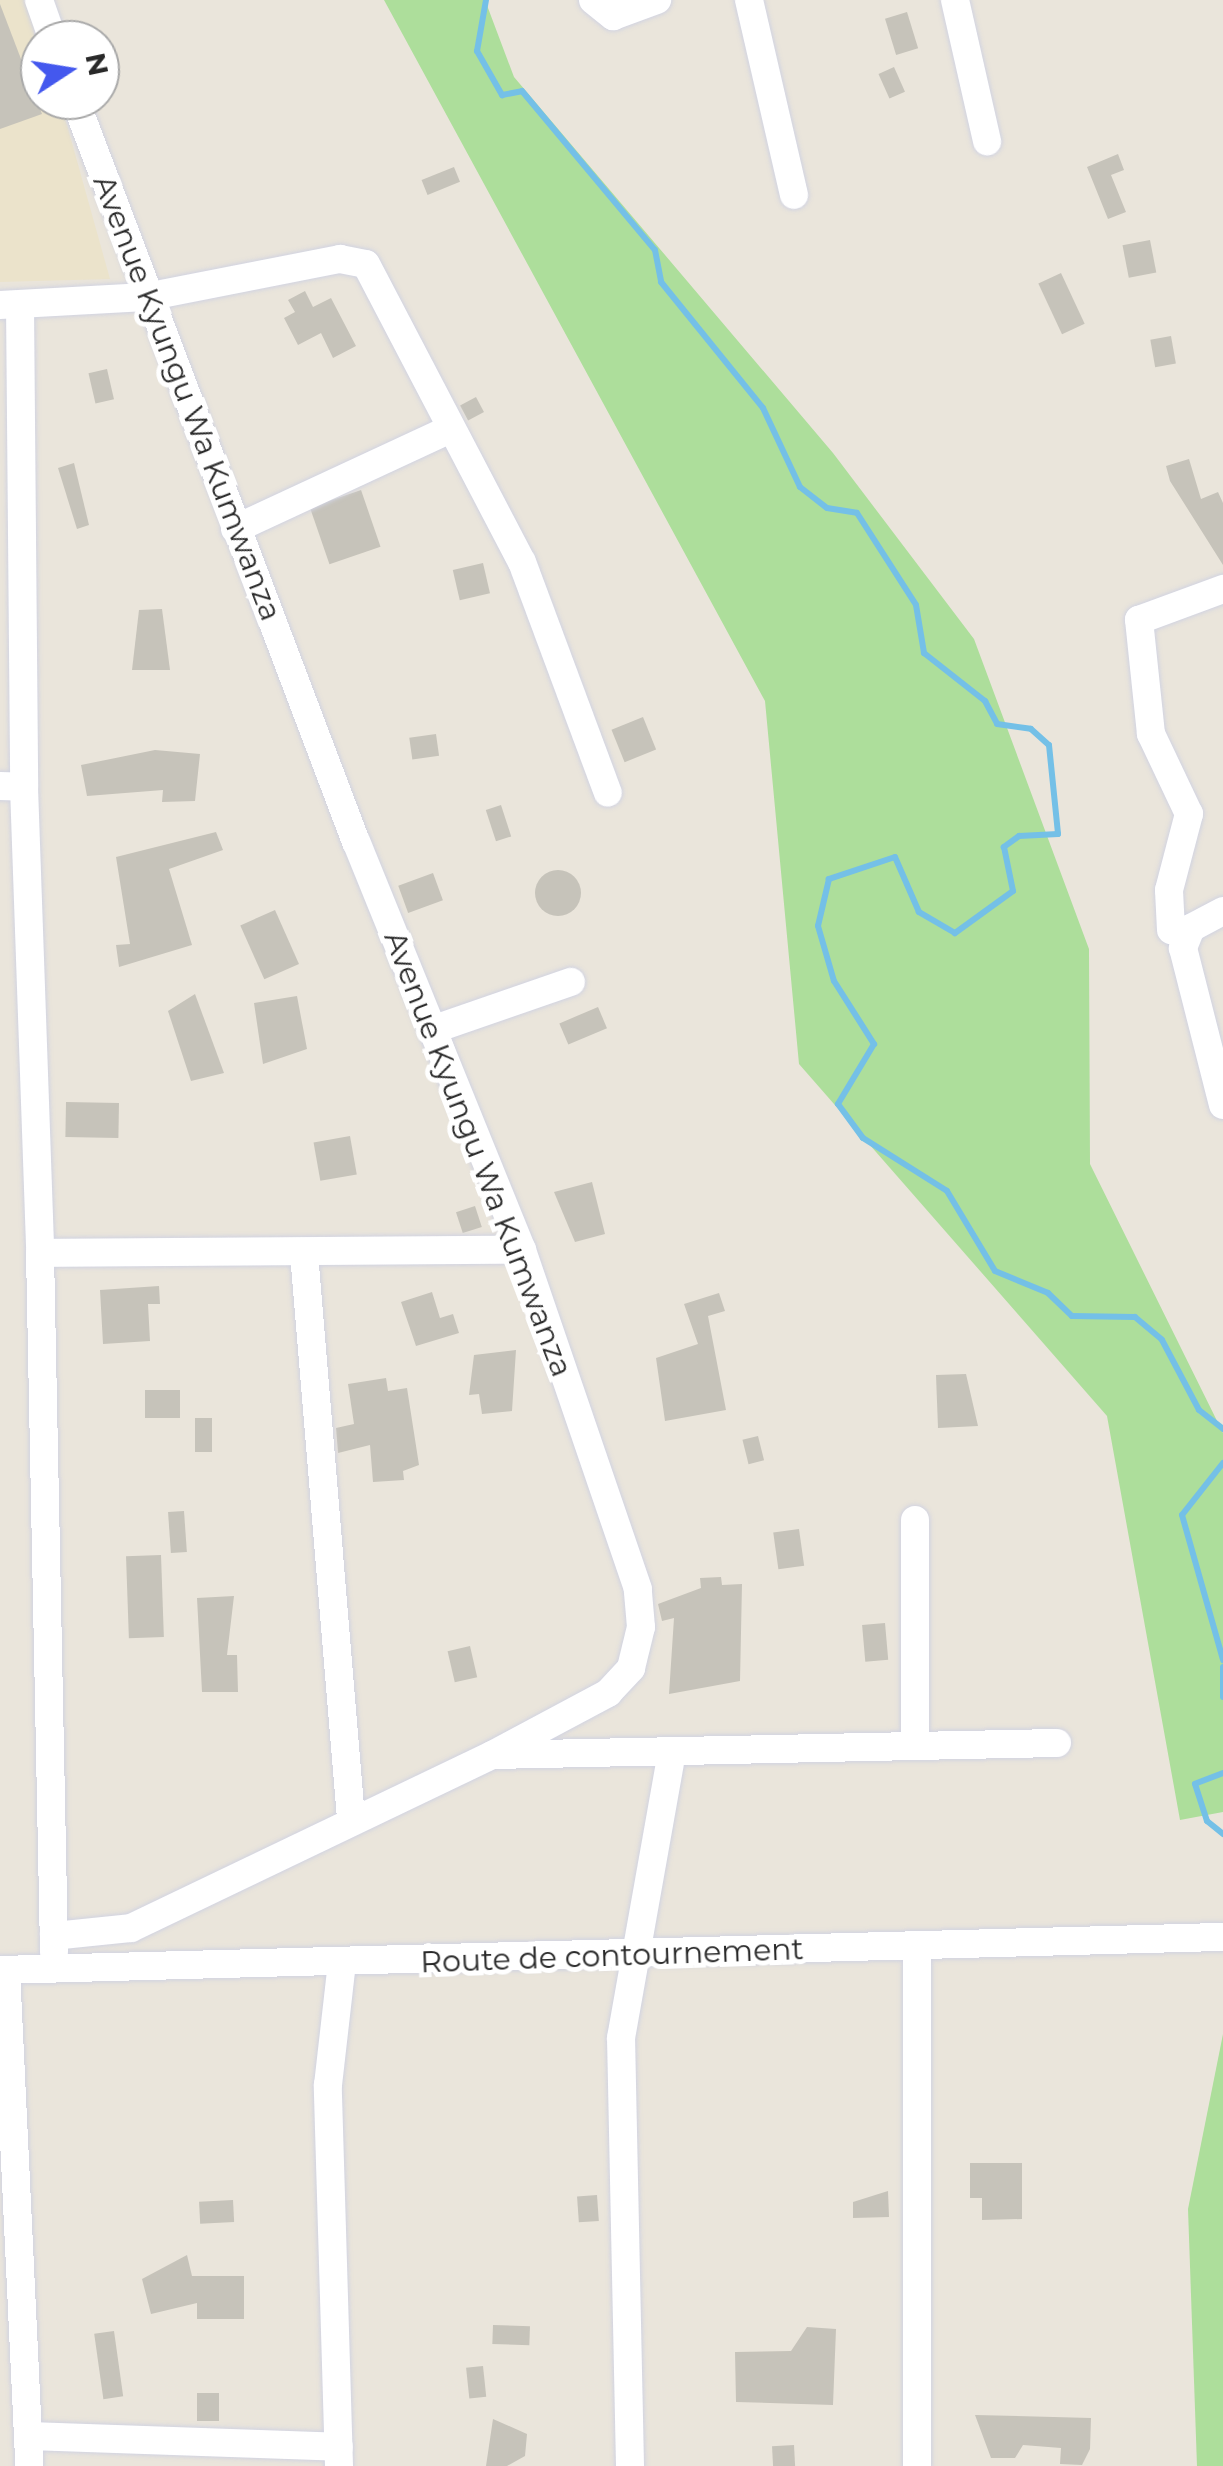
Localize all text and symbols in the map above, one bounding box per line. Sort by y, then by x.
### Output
north arrow [20,20,120,120]
text: N [78,50,116,79]
street label: Avenue Kyungu Wa Kumwanza [85,170,289,626]
street label: Avenue Kyungu Wa Kumwanza [376,926,580,1382]
street label: Route de contournement [420,1931,804,1981]

